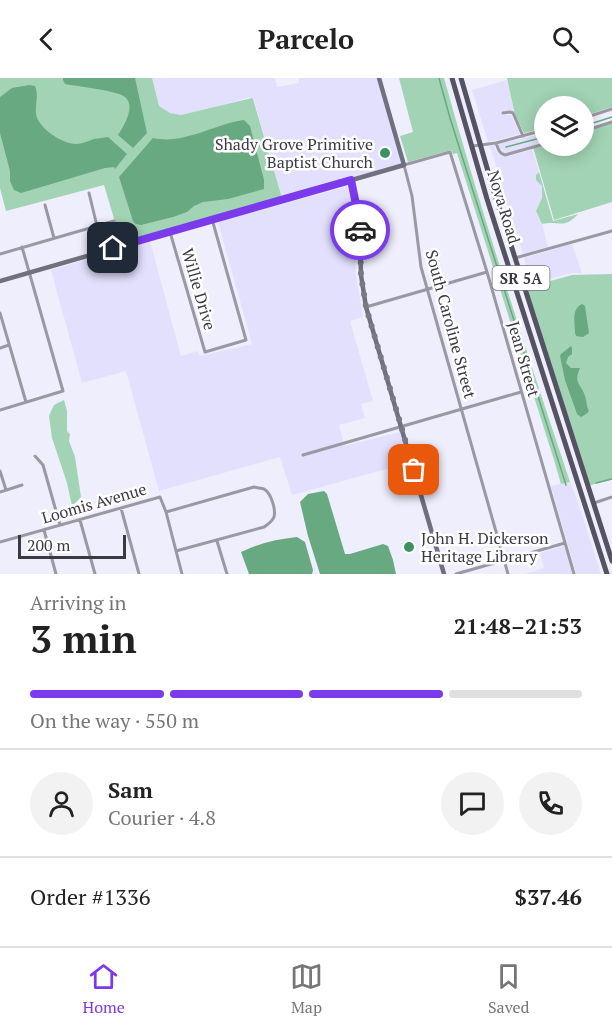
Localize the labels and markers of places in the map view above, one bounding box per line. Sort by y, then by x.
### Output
place label: Shady Grove Primitive Baptist Church [215,133,374,173]
marker: Shady Grove Primitive Baptist Church [378,146,392,160]
pin [87,222,138,273]
pin [388,444,439,495]
place label: John H. Dickerson Heritage Library [421,527,549,567]
marker: John H. Dickerson Heritage Library [402,540,416,554]

